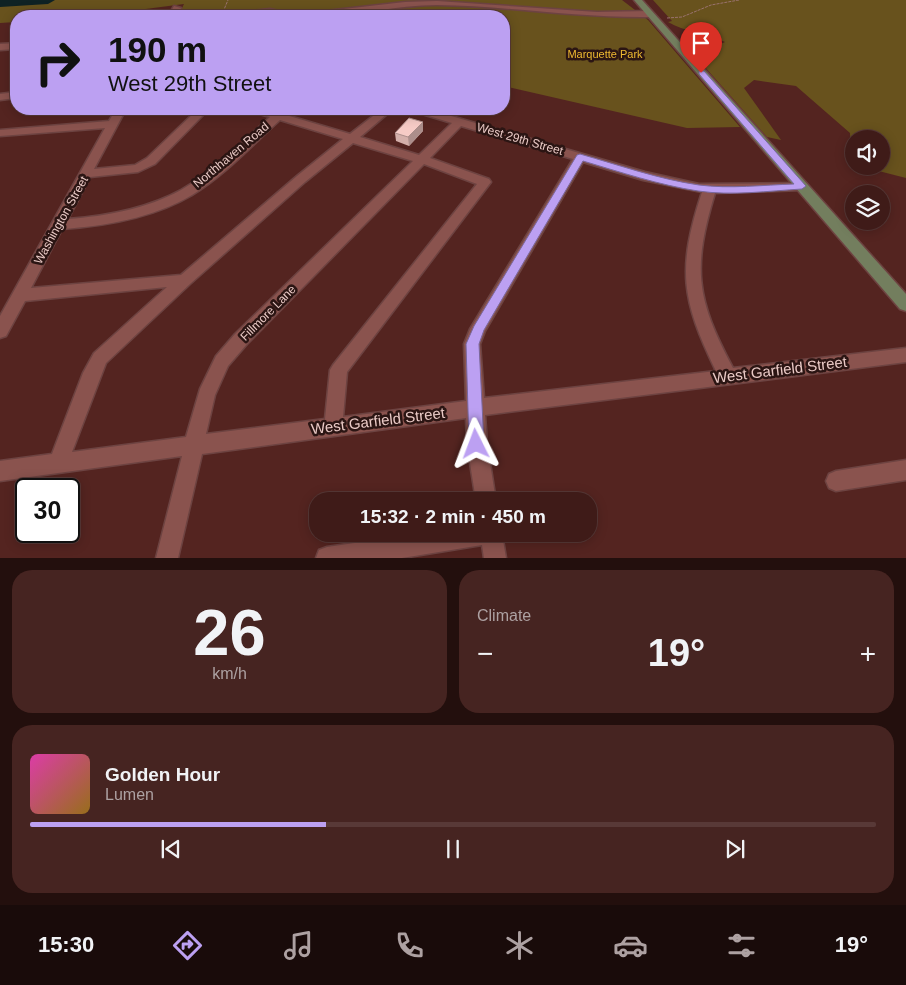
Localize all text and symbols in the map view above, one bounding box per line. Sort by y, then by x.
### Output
pin [680,22,722,73]
icon: arrive [687,29,715,57]
icon: right [25,30,90,95]
text: 190 m [108,30,207,69]
park label: Marquette Park [567,48,643,60]
text: West 29th Street [108,71,271,96]
street label: Northhaven Road [190,119,272,191]
street label: West 29th Street [475,120,565,158]
map controls [845,130,890,230]
button: sound [845,130,890,175]
street label: Washington Street [31,173,91,266]
button: layers [845,185,890,230]
street label: Fillmore Lane [237,282,299,344]
street label: West Garfield Street [712,353,849,386]
street label: West Garfield Street [310,404,447,437]
position arrow [449,417,501,469]
speed limit sign: 30 [15,478,80,543]
text: 15:32 · 2 min · 450 m [360,506,546,527]
text: 26 [193,596,266,669]
text: Climate [477,607,531,624]
text: 19° [648,632,705,674]
text: − [477,638,493,669]
text: + [860,638,876,669]
text: km/h [212,665,247,682]
text: Golden Hour [105,764,220,785]
text: Lumen [105,786,154,803]
icon: previous [157,835,185,863]
icon: pause [439,835,467,863]
icon: next [721,835,749,863]
icon: directions [170,928,205,963]
icon: music [281,928,316,963]
icon: phone [392,928,427,963]
icon: climate [502,928,537,963]
icon: car [613,928,648,963]
icon: filters [724,928,759,963]
text: 15:30 [38,932,94,957]
text: 19° [835,932,868,957]

